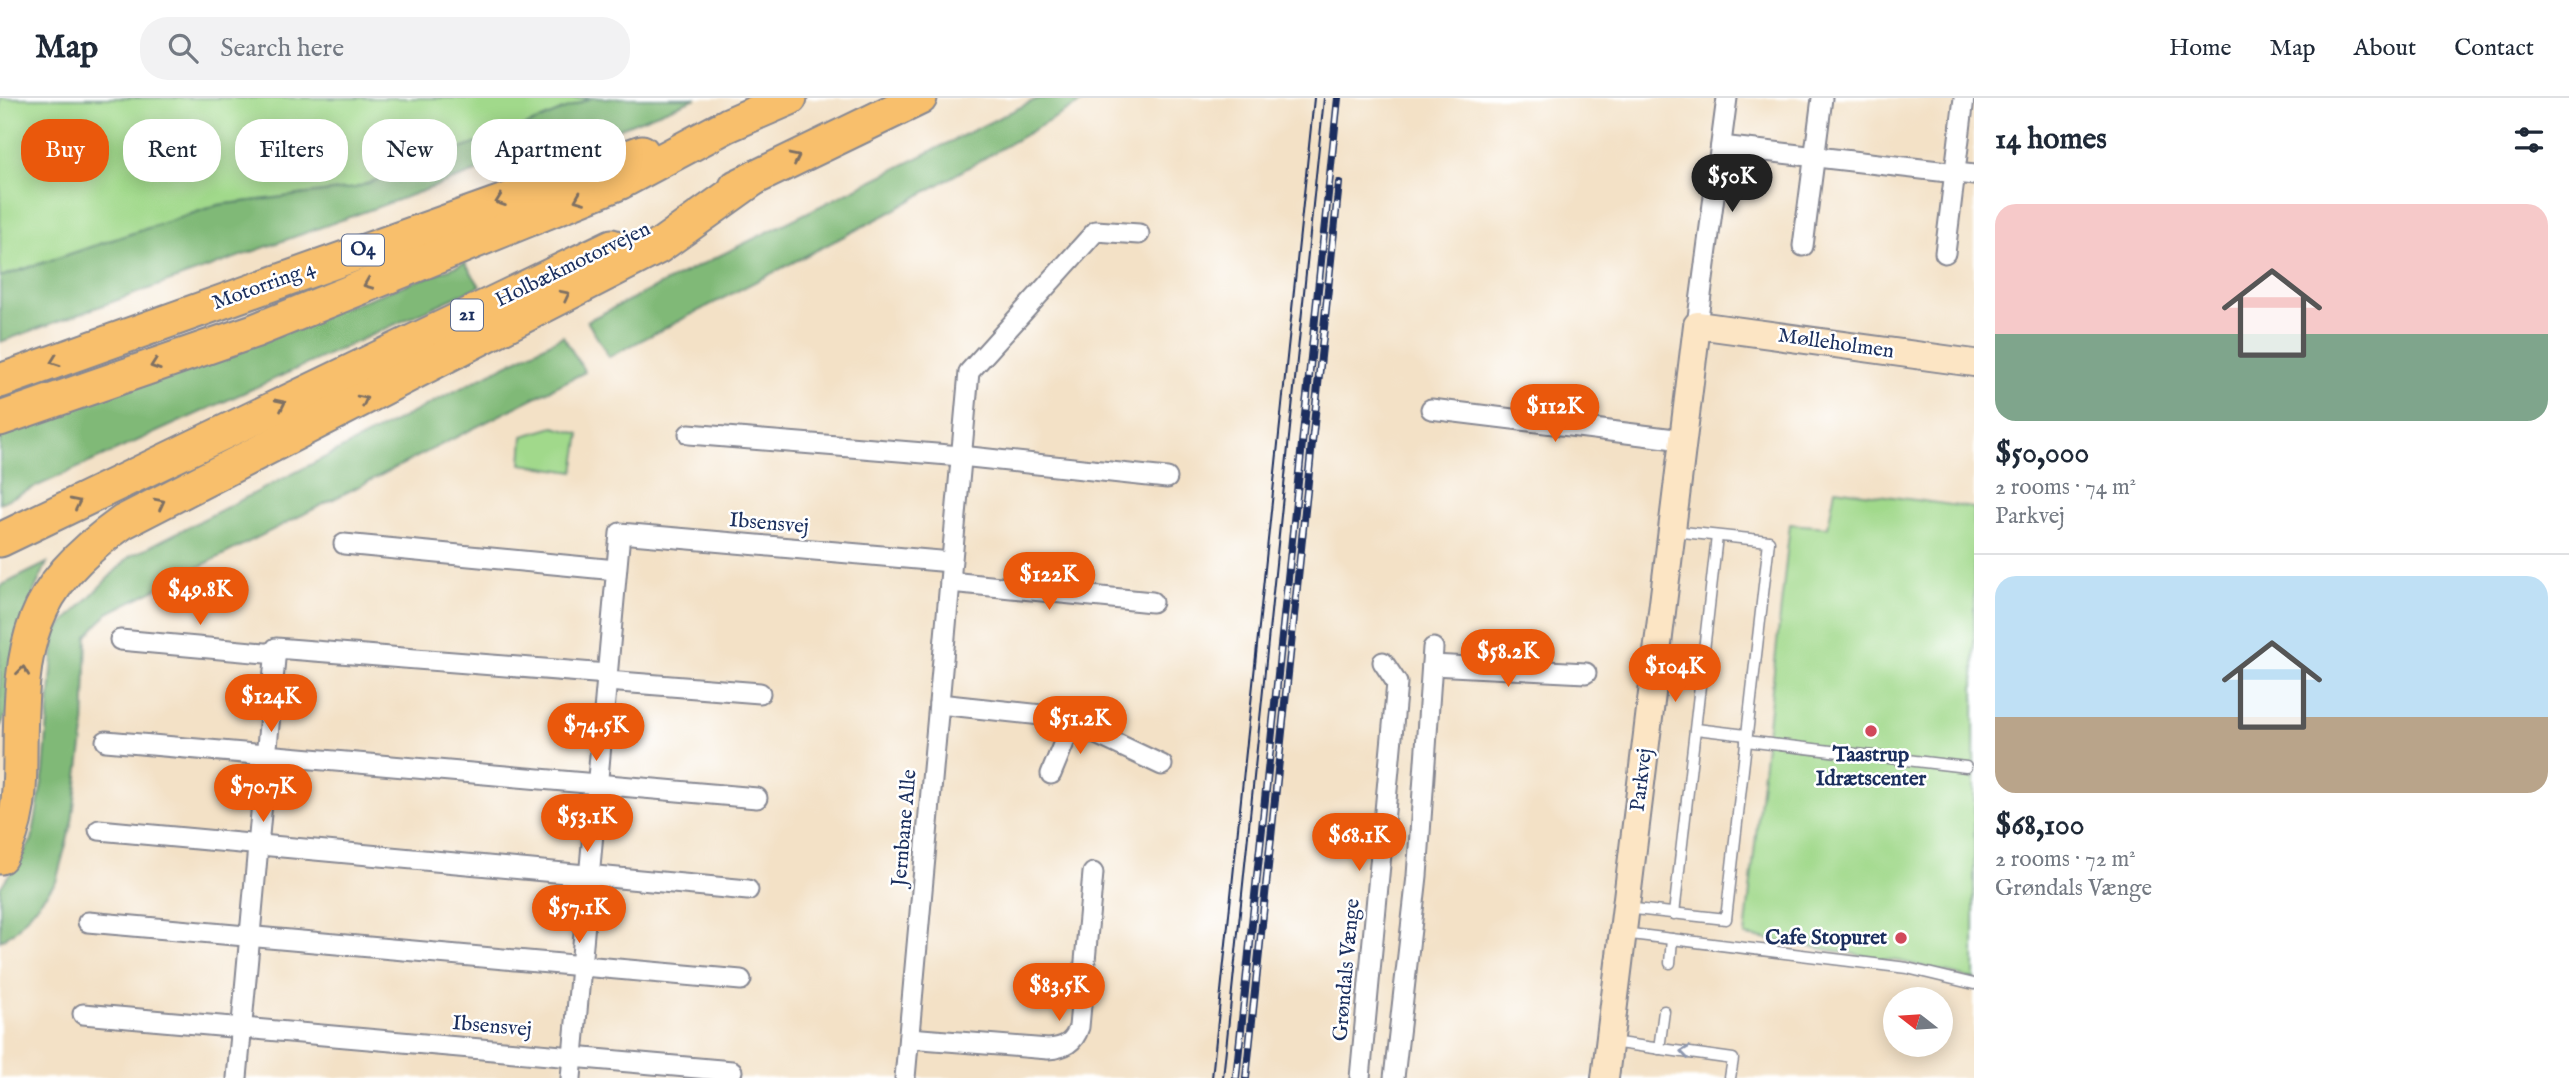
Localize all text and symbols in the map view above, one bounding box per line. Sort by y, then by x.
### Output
search box [140,17,630,80]
text: Map [35,27,98,69]
icon: search [164,29,202,67]
text: Search here [220,32,344,65]
text: Home [2169,33,2232,64]
text: Map [2270,33,2316,64]
text: About [2354,33,2416,64]
text: Contact [2454,33,2534,64]
chip: Buy [21,119,109,182]
chip: Rent [123,119,221,182]
chip: Filters [235,119,348,182]
chip: New [362,119,457,182]
chip: Apartment [471,119,626,182]
text: 14 homes [1995,121,2107,159]
icon: filters [2510,121,2548,159]
one-way arrow [788,153,800,167]
pin: $50K [1691,155,1773,214]
text: $50K [1708,162,1756,191]
one-way arrow [573,190,585,204]
one-way arrow [495,193,507,207]
street label: Holbækmotorvejen [491,216,655,314]
road number: O4 [342,234,384,266]
icon: home [2209,250,2335,376]
street label: Motorring 4 [209,255,320,317]
one-way arrow [363,276,375,290]
one-way arrow [557,290,570,304]
road number: 21 [451,300,483,330]
street label: Mølleholmen [1776,322,1896,366]
one-way arrow [50,352,62,366]
one-way arrow [150,357,162,371]
pin: $112K [1506,384,1604,444]
text: $112K [1526,392,1584,421]
one-way arrow [356,395,368,409]
one-way arrow [274,399,286,413]
text: $50,000 [1995,435,2089,473]
text: 2 rooms · 74 m² [1995,473,2136,502]
one-way arrow [69,497,81,511]
one-way arrow [153,498,165,511]
text: Parkvej [1995,502,2065,531]
street label: Ibsensvej [728,507,810,541]
pin: $122K [1000,552,1098,612]
text: $122K [1019,560,1079,589]
pin: $49.8K [143,568,257,627]
text: $49.8K [168,575,232,604]
icon: home [2209,622,2335,748]
pin: $58.2K [1451,630,1565,689]
text: $58.2K [1477,637,1539,666]
pin: $104K [1626,644,1724,704]
text: $104K [1645,652,1705,681]
one-way arrow [15,665,30,676]
pin: $124K [222,674,320,734]
text: $124K [241,682,301,711]
pin: $51.2K [1023,696,1137,756]
pin: $74.5K [539,704,653,763]
text: $51.2K [1049,704,1111,733]
text: $74.5K [563,711,629,740]
marker: Taastrup Idrætscenter [1863,723,1879,739]
place label: Taastrup Idrætscenter [1816,742,1927,793]
street label: Parkvej [1625,747,1659,813]
pin: $70.7K [206,764,320,824]
street label: Jernbane Alle [886,768,924,890]
text: $70.7K [230,772,296,801]
pin: $53.1K [530,794,644,854]
text: $53.1K [557,802,617,831]
text: $68,100 [1995,807,2085,845]
pin: $68.1K [1302,814,1416,873]
text: $68.1K [1328,821,1390,850]
text: 2 rooms · 72 m² [1995,845,2136,874]
text: Grøndals Vænge [1995,874,2152,903]
pin: $57.1K [522,886,636,945]
text: $57.1K [548,893,610,922]
street label: Grøndals Vænge [1327,897,1367,1043]
place label: Cafe Stopuret [1765,925,1888,952]
marker: Cafe Stopuret [1893,930,1909,946]
pin: $83.5K [1002,964,1116,1023]
text: $83.5K [1029,971,1089,1000]
north arrow [1883,987,1953,1057]
map controls [1883,987,1953,1057]
street label: Ibsensvej [451,1010,533,1044]
one-way arrow [1679,1045,1691,1060]

